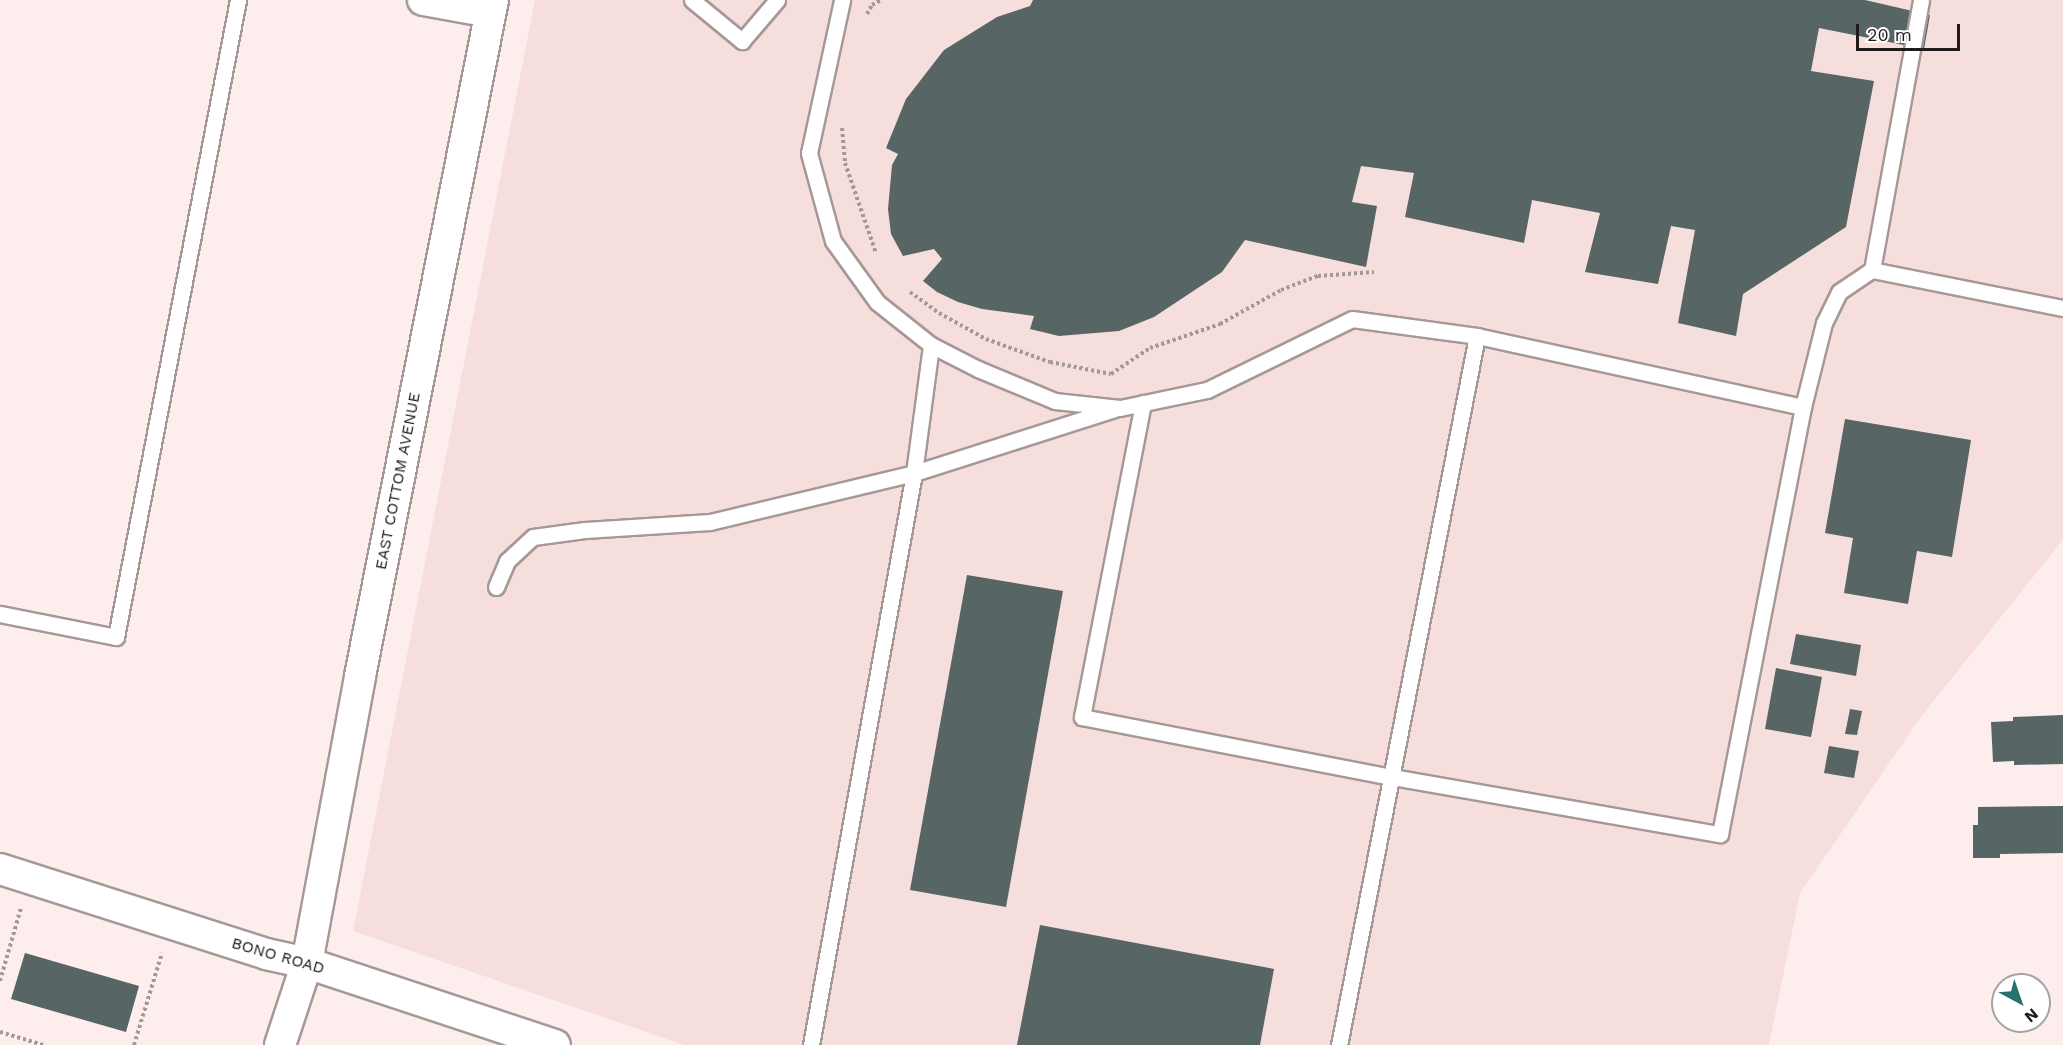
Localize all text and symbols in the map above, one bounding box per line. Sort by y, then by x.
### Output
scale bar [1859,12,1962,50]
text: 20 m [1867,24,1912,45]
street label: EAST COTTOM AVENUE [371,390,425,572]
street label: BONO ROAD [229,934,327,978]
north arrow [1991,973,2051,1033]
text: N [2021,1005,2042,1027]

